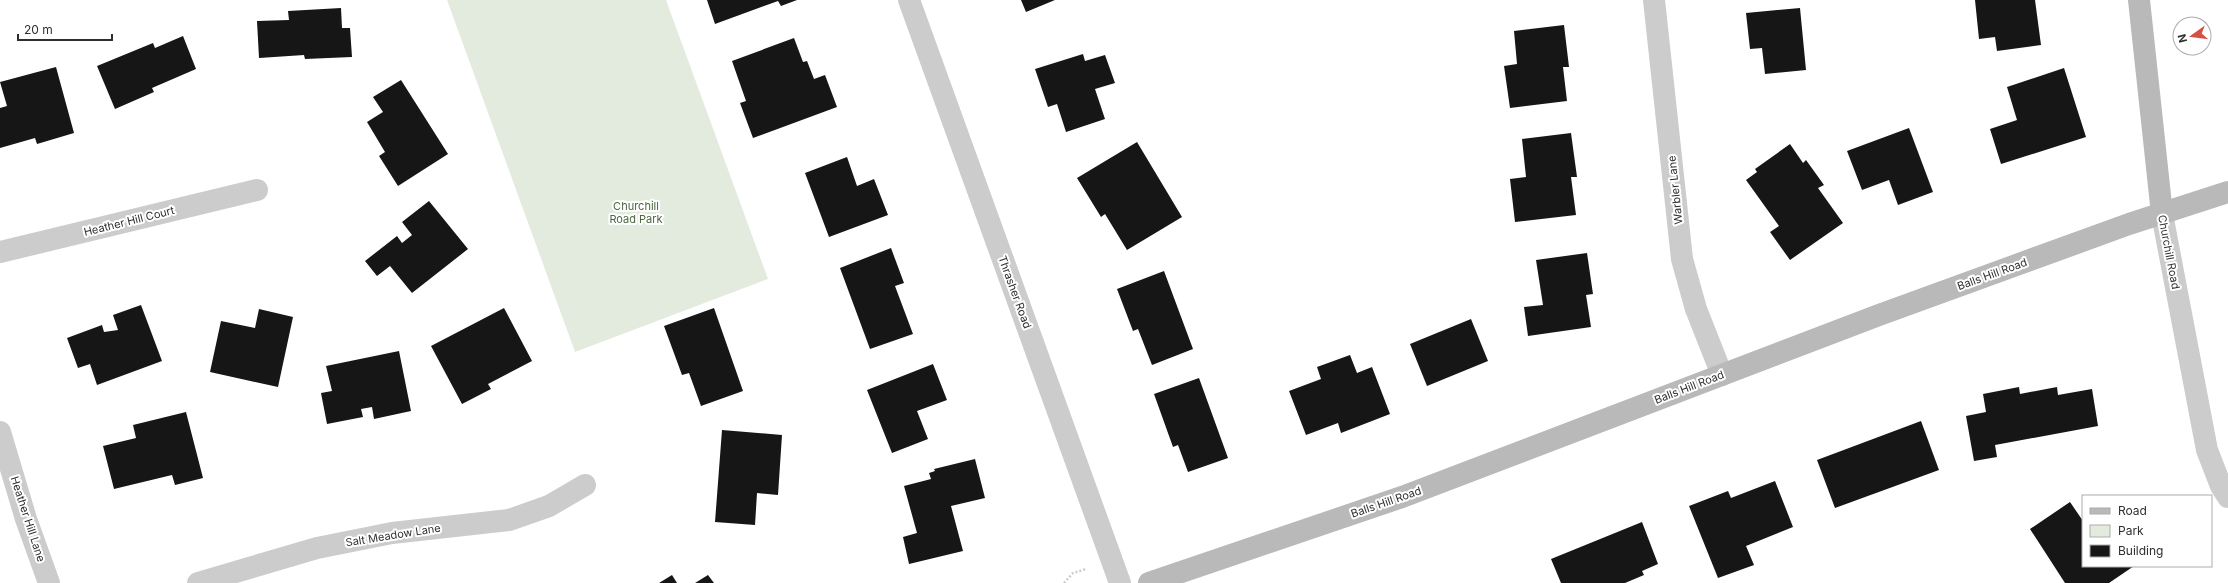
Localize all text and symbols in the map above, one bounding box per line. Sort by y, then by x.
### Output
scale bar [18,16,112,42]
north arrow [2172,16,2212,56]
text: 20 m [24,22,53,37]
text: N [2174,33,2190,44]
street label: Warbler Lane [1664,155,1686,225]
park label: Churchill Road Park [609,199,663,226]
street label: Heather Hill Court [82,203,176,239]
street label: Churchill Road [2155,214,2183,290]
street label: Thrasher Road [995,254,1035,330]
street label: Balls Hill Road [1955,255,2029,293]
street label: Balls Hill Road [1652,367,1726,407]
street label: Heather Hill Lane [8,474,48,564]
street label: Balls Hill Road [1349,483,1423,521]
legend [2082,495,2212,567]
text: Road [2118,503,2147,518]
street label: Salt Meadow Lane [345,521,441,549]
text: Park [2118,523,2144,538]
text: Building [2118,543,2163,558]

